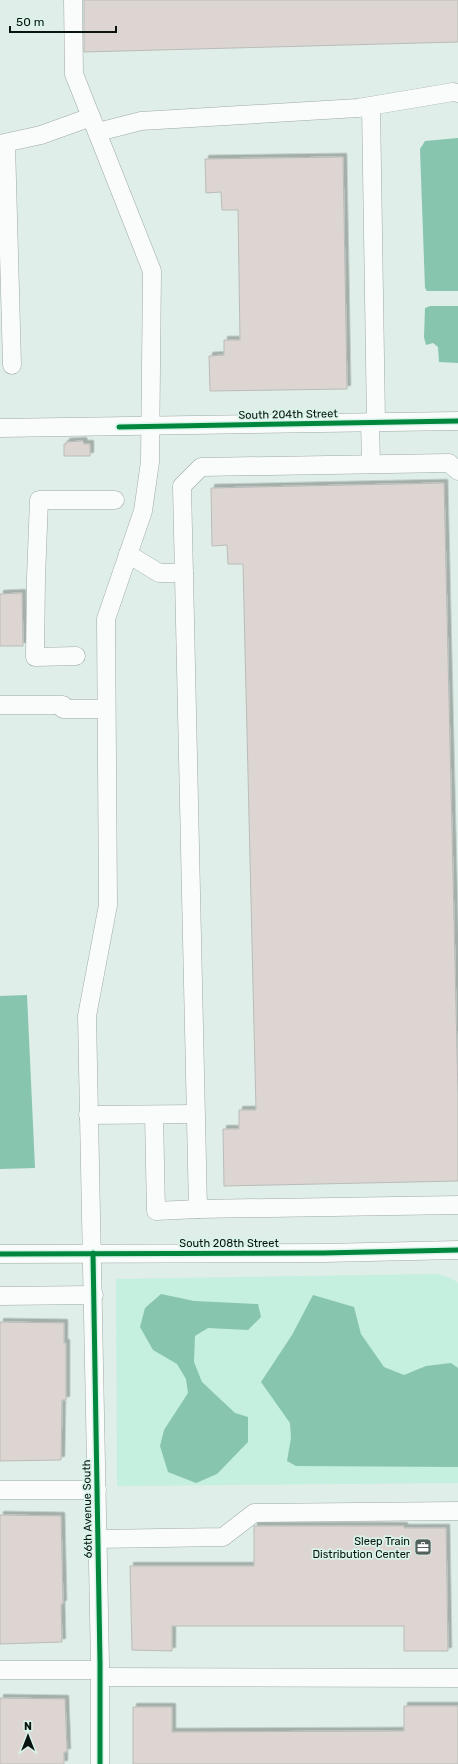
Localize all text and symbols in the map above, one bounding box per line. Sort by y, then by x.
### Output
scale bar [10,8,116,34]
text: 50 m [16,15,44,29]
street label: South 204th Street [238,407,338,422]
street label: South 208th Street [179,1237,279,1250]
street label: 66th Avenue South [80,1460,95,1558]
place label: Sleep Train Distribution Center [312,1535,411,1561]
office icon: Sleep Train Distribution Center [413,1537,433,1557]
north arrow [8,1716,48,1756]
text: N [24,1720,32,1733]

